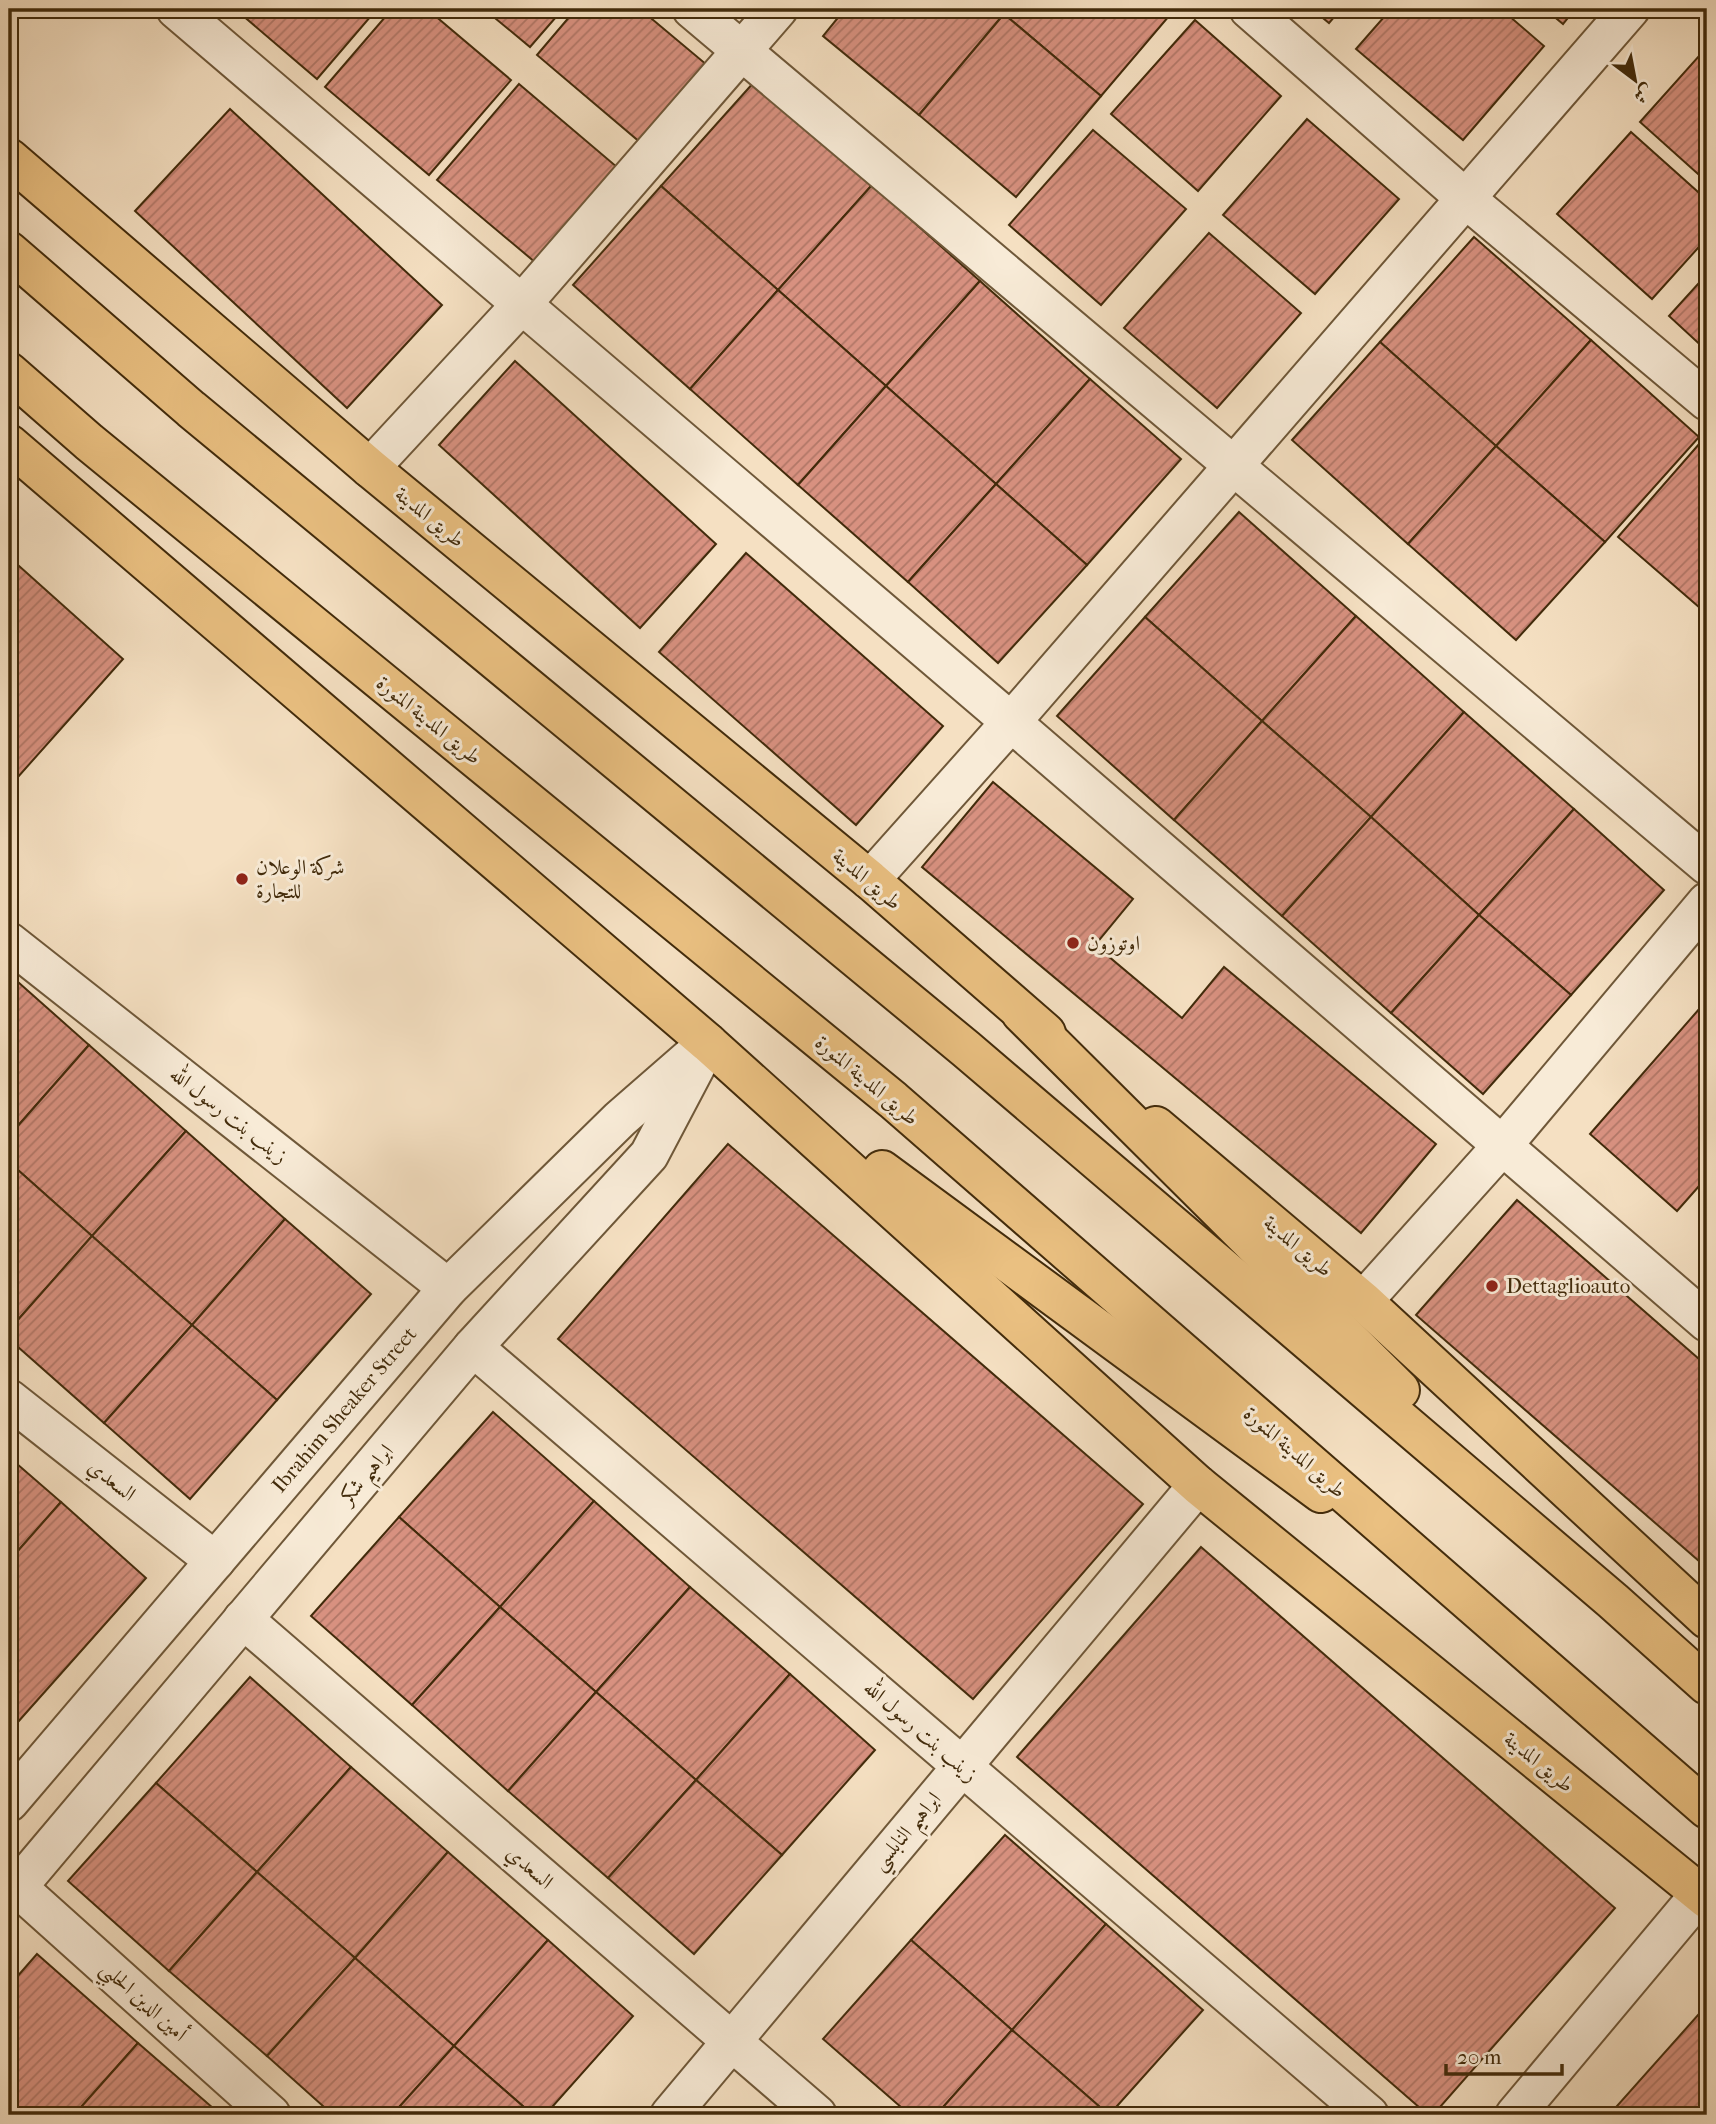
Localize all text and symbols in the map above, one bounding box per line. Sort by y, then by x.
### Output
north arrow [1600,46,1670,116]
text: ش [1630,79,1657,108]
street label: طريق المدينة [390,482,470,553]
street label: طريق المدينة المنورة [371,671,486,770]
street label: طريق المدينة [827,843,906,915]
place label: شركة الوعلان للتجارة [256,854,345,903]
marker: شركة الوعلان للتجارة [234,871,250,887]
place label: اوتوزون [1087,931,1140,956]
marker: اوتوزون [1065,935,1081,951]
street label: طريق المدينة المنورة [810,1030,924,1131]
street label: زينب بنت رسول الله [164,1058,296,1170]
street label: طريق المدينة [1258,1210,1337,1282]
place label: Dettaglioauto [1506,1274,1630,1298]
marker: Dettaglioauto [1484,1278,1500,1294]
street label: Ibrahim Sheaker Street [267,1322,422,1497]
street label: طريق المدينة المنورة [1238,1401,1351,1504]
street label: ابراهيم شكر [333,1439,405,1516]
street label: السعدي [81,1454,141,1509]
street label: زينب بنت رسول الله [858,1671,986,1788]
street label: طريق المدينة [1499,1727,1579,1798]
street label: ابراهيم النابلسي [866,1787,952,1881]
street label: السعدي [499,1840,558,1897]
street label: أمين الدين الحلبي [91,1954,194,2052]
scale bar [1446,2033,1562,2077]
text: 20 m [1457,2045,1502,2069]

